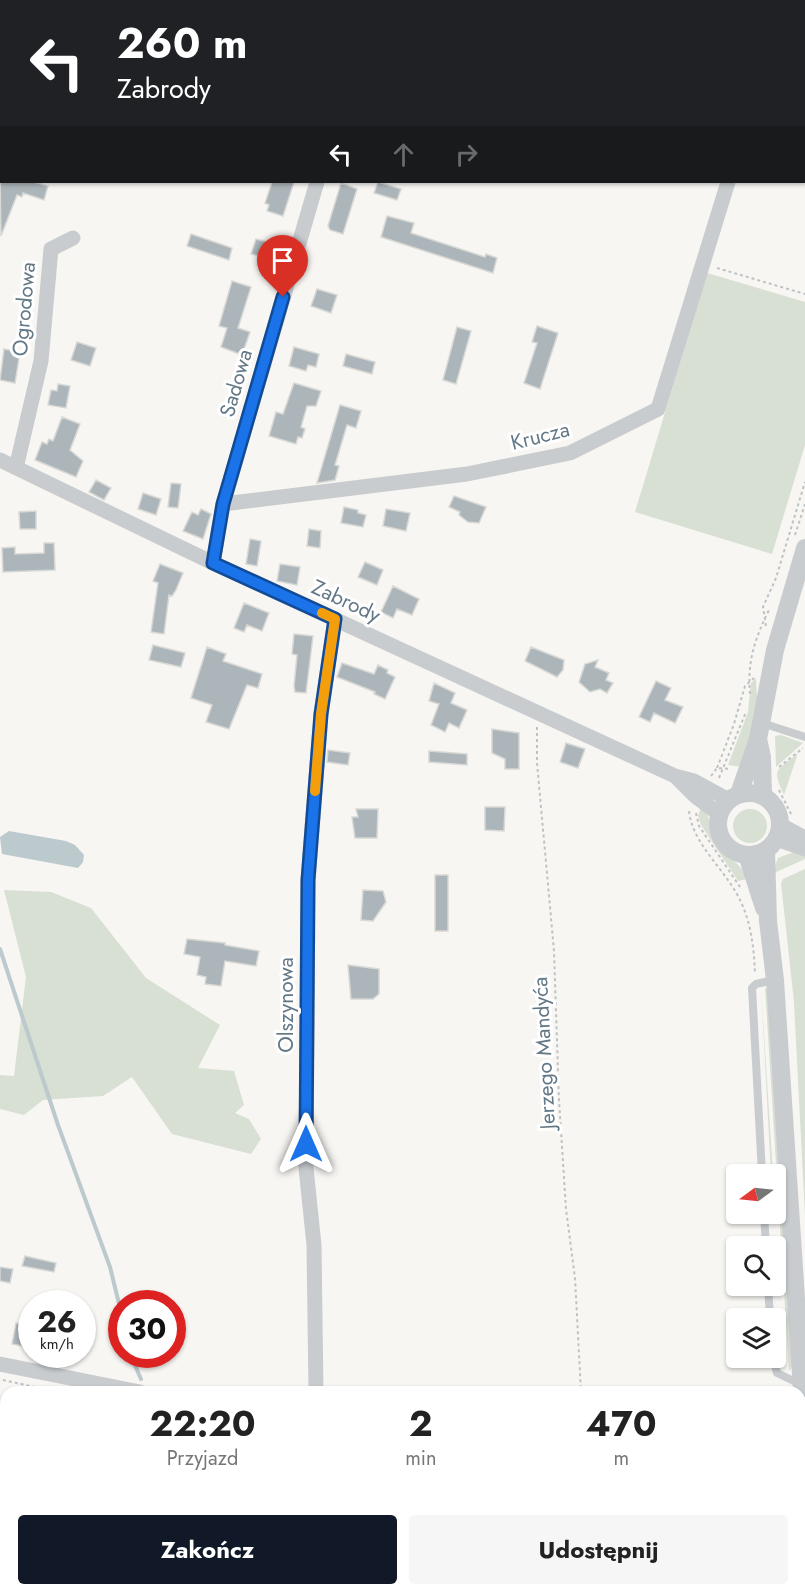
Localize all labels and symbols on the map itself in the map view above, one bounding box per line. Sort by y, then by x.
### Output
pin [257,235,308,297]
street label: Ogrodowa [5,261,43,357]
street label: Sadowa [212,346,260,420]
street label: Krucza [507,414,573,458]
street label: Zabrody [307,572,386,630]
street label: Olszynowa [271,957,301,1053]
street label: Jerzego Mandyća [525,976,563,1133]
position arrow [274,1112,338,1176]
north arrow [726,1164,786,1224]
speed limit sign: 30 [108,1290,186,1368]

